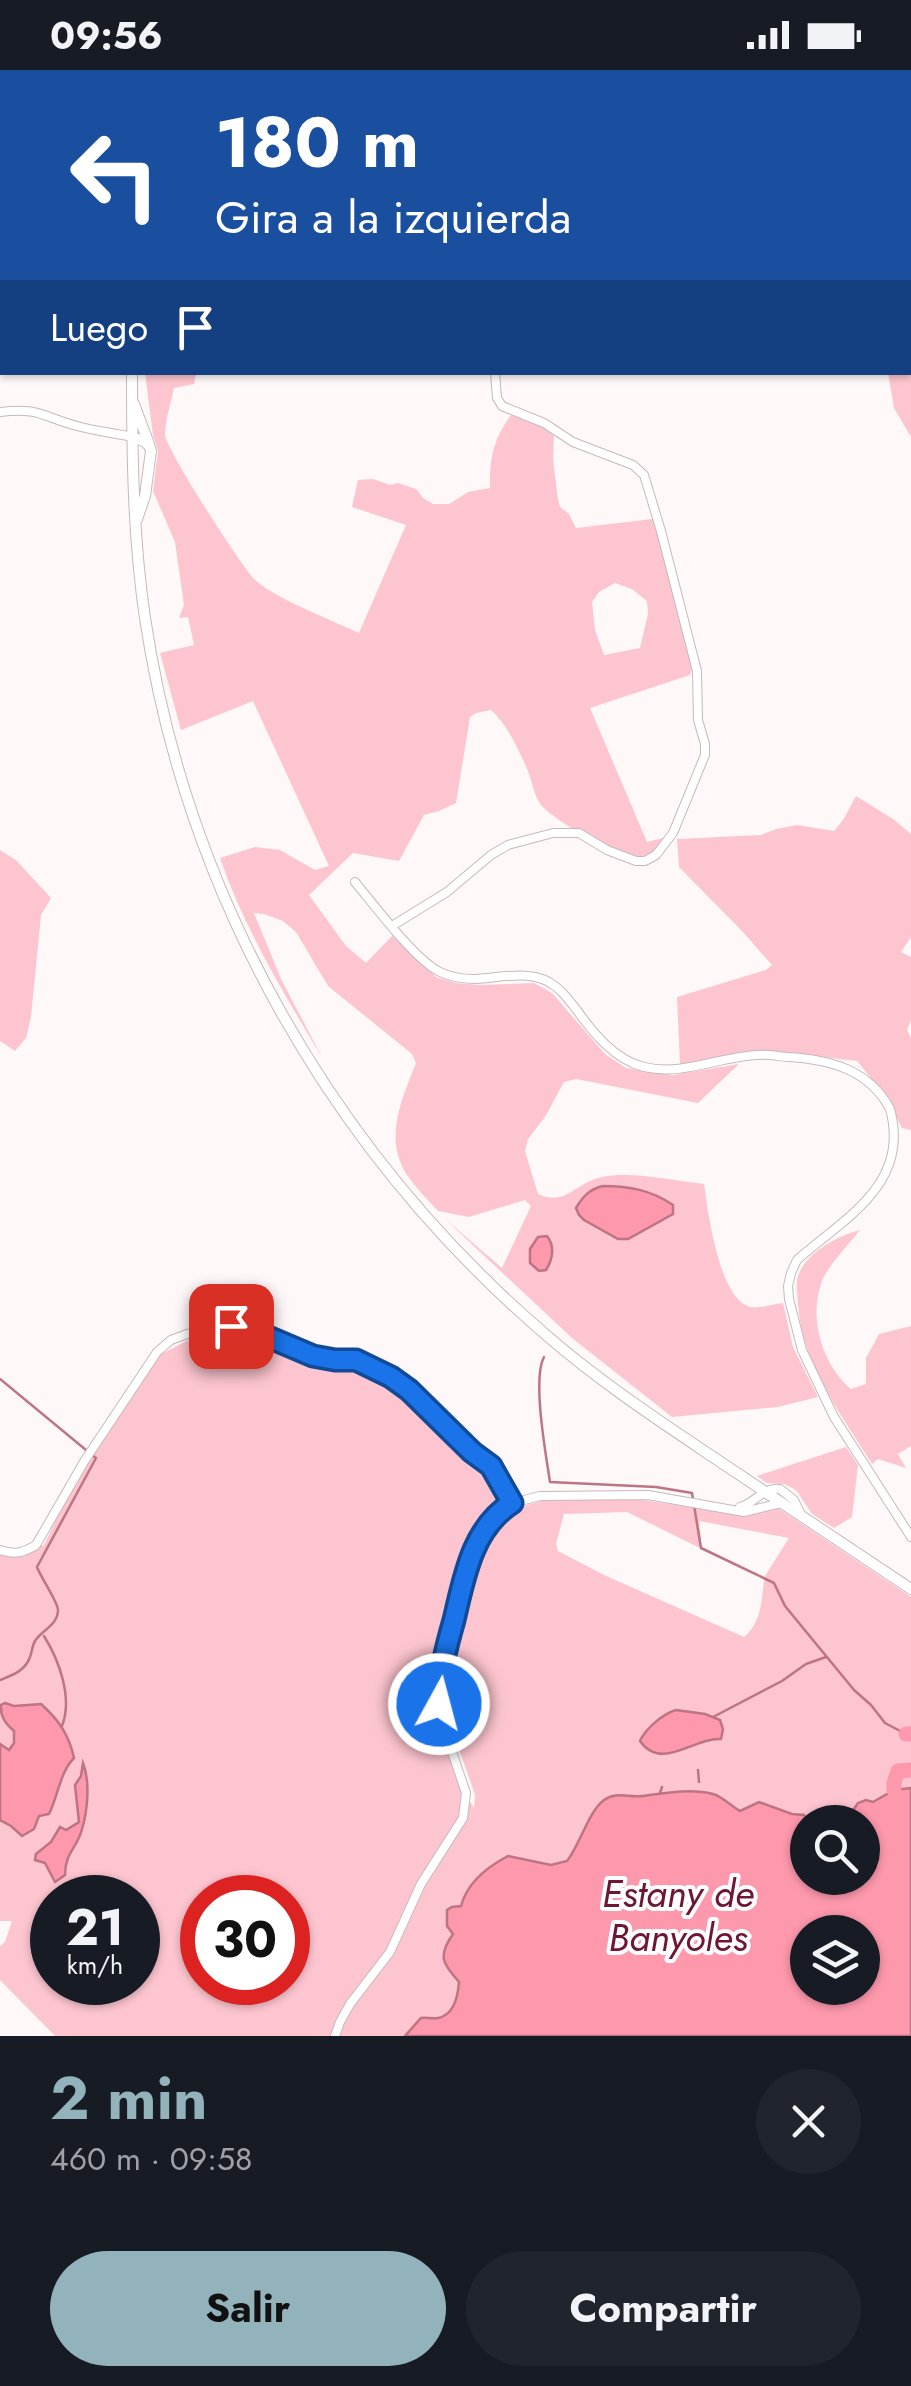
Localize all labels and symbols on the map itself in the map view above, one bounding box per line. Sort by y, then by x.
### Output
pin [189,1284,274,1369]
position arrow [387,1652,491,1756]
water label: Estany de Banyoles [602,1866,754,1965]
speed limit sign: 30 [180,1875,310,2005]

